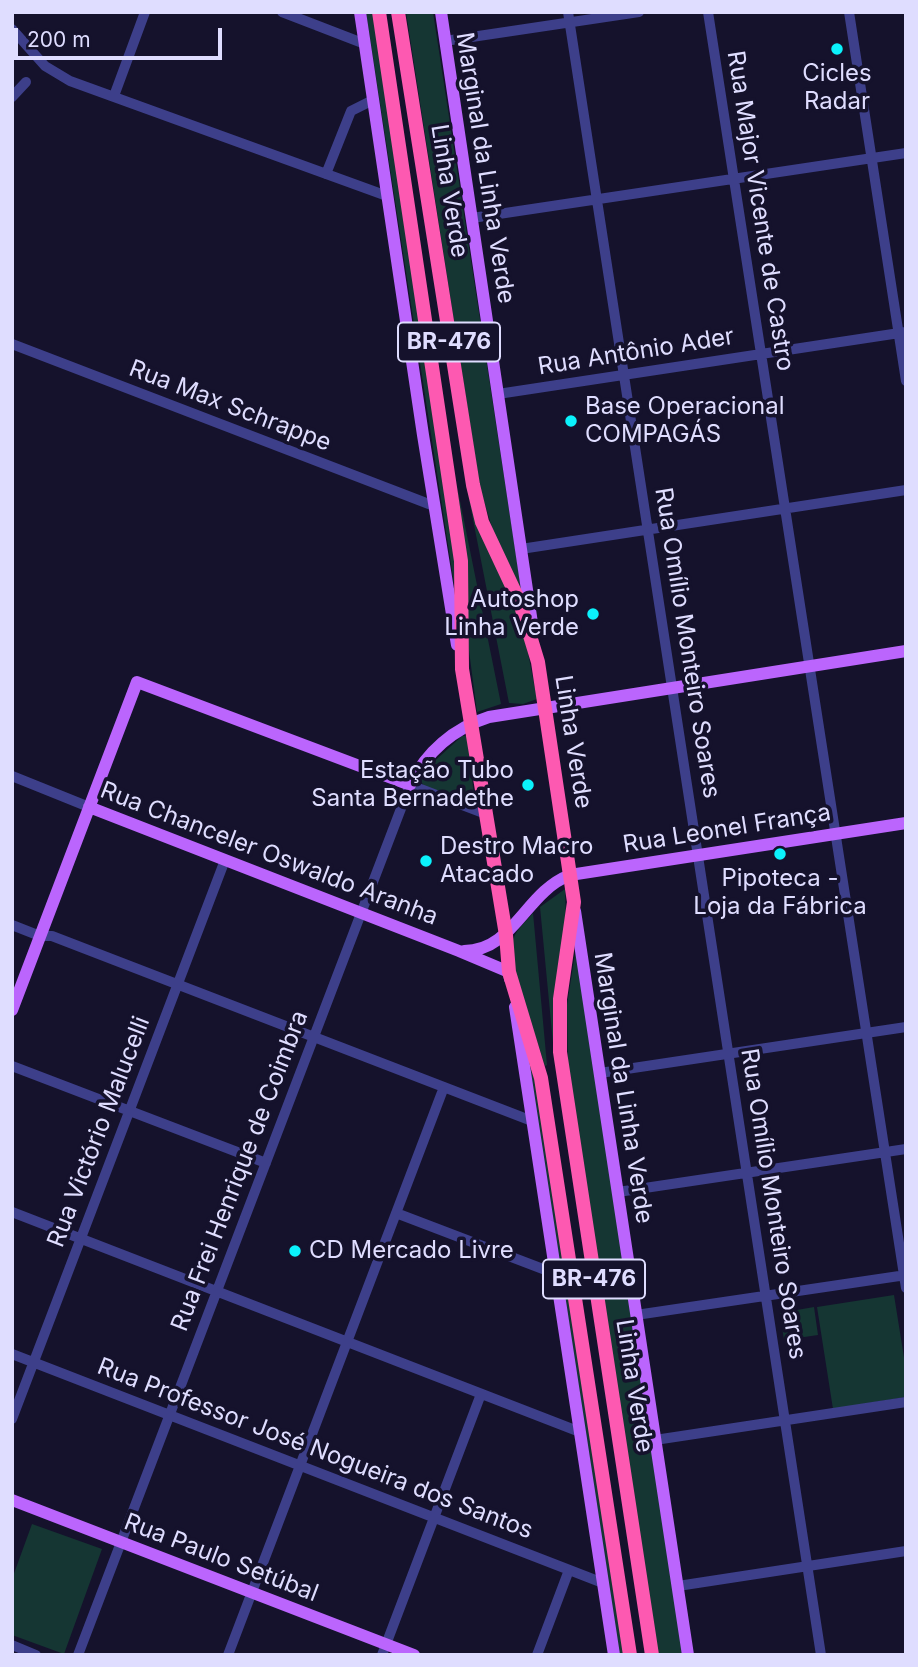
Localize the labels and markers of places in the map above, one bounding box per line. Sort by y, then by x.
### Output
marker: Cicles Radar [829,41,845,57]
place label: Cicles Radar [802,60,872,116]
place label: Base Operacional COMPAGÁS [585,393,785,449]
marker: Base Operacional COMPAGÁS [563,413,579,429]
place label: Autoshop Linha Verde [444,586,579,642]
marker: Autoshop Linha Verde [585,606,601,622]
place label: Estação Tubo Santa Bernadethe [311,757,514,813]
marker: Estação Tubo Santa Bernadethe [520,777,536,793]
place label: Destro Macro Atacado [440,833,594,889]
marker: Pipoteca - Loja da Fábrica [772,846,788,862]
marker: Destro Macro Atacado [418,853,434,869]
place label: Pipoteca - Loja da Fábrica [693,865,867,921]
place label: CD Mercado Livre [309,1237,514,1265]
marker: CD Mercado Livre [287,1243,303,1259]

